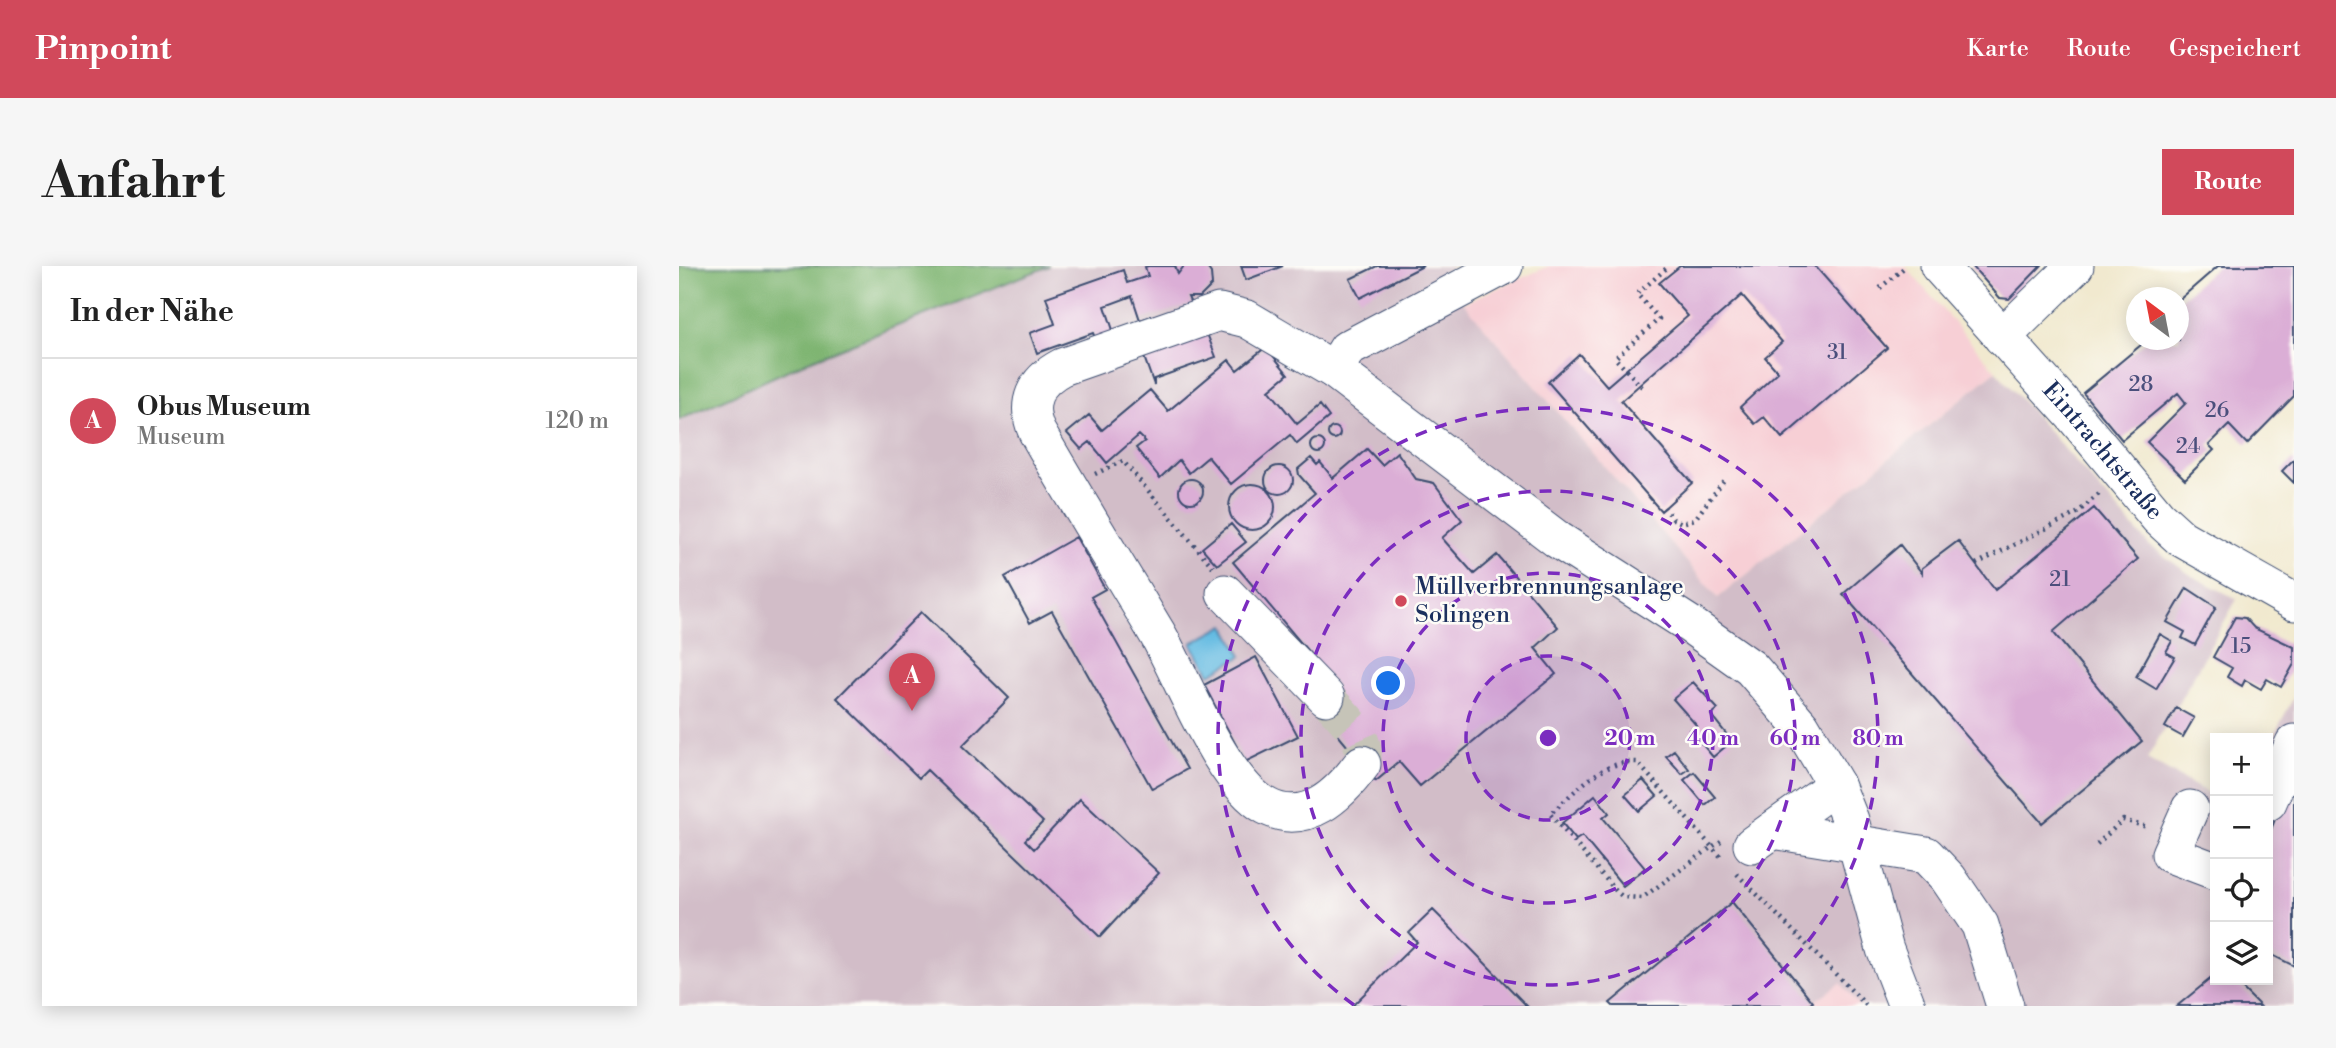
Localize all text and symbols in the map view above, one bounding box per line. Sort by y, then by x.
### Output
text: Pinpoint [35,29,172,70]
text: Karte [1967,34,2029,64]
text: Route [2067,34,2131,64]
text: Gespeichert [2169,34,2301,64]
button: Route [2162,149,2294,215]
text: Anfahrt [42,152,225,213]
north arrow [2126,287,2189,350]
text: In der Nähe [70,293,234,331]
house number: 31 [1827,340,1847,366]
house number: 28 [2129,372,2153,398]
street label: Eintrachtstraße [2036,376,2169,526]
text: Obus Museum [137,391,311,423]
house number: 26 [2205,398,2230,424]
text: A [85,407,101,435]
text: 120 m [545,407,609,435]
text: Museum [137,423,225,451]
house number: 24 [2176,434,2200,460]
house number: 21 [2049,567,2071,593]
place label: Müllverbrennungsanlage Solingen [1415,572,1684,630]
marker: Müllverbrennungsanlage Solingen [1393,593,1409,609]
house number: 15 [2231,634,2251,660]
pin: A [889,653,935,711]
your location [1371,666,1405,700]
centre of rings [1536,726,1560,750]
text: 20 m [1605,726,1655,752]
text: 40 m [1687,726,1739,752]
text: 60 m [1770,726,1820,752]
text: 80 m [1852,726,1904,752]
map controls [2210,733,2273,985]
button: + [2210,733,2273,796]
button: − [2210,796,2273,859]
button: locate [2210,859,2273,922]
button: layers [2210,922,2273,985]

